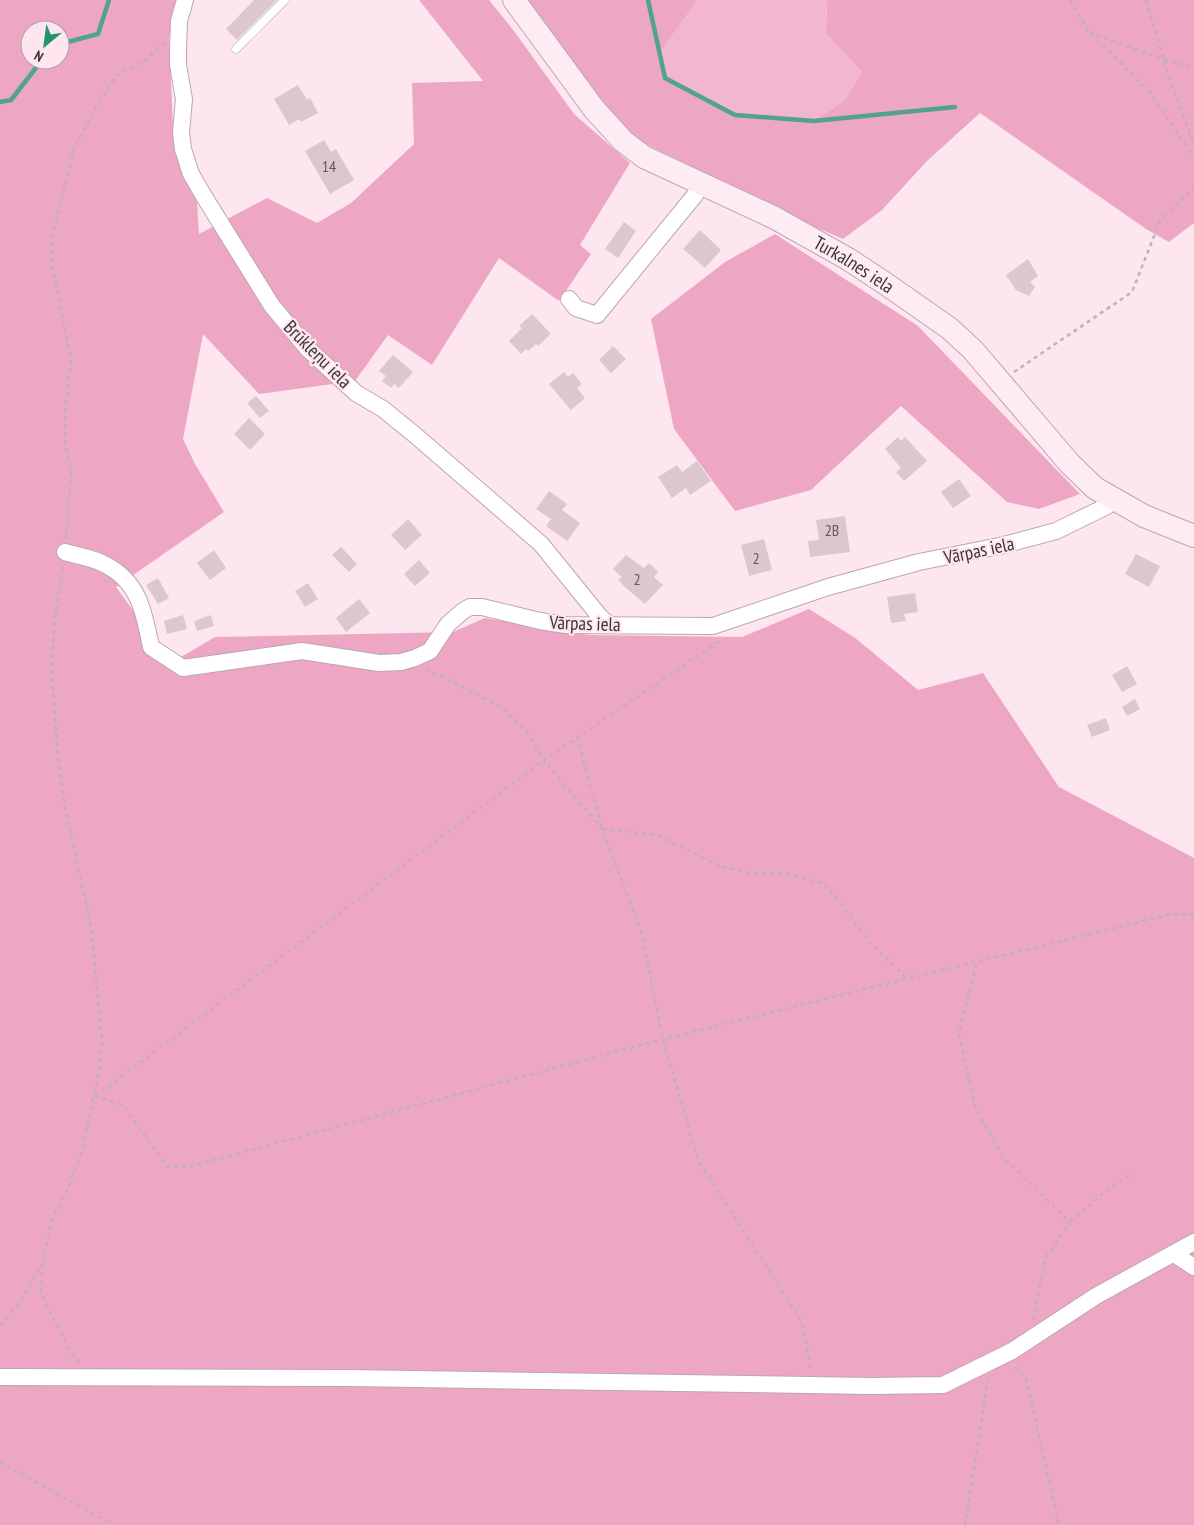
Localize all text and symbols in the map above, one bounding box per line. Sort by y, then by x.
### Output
north arrow [20,20,70,70]
text: N [31,47,46,66]
house number: 14 [322,156,336,176]
street label: Turkalnes iela [810,230,899,298]
street label: Brūkleņu iela [279,315,357,393]
house number: 2B [825,520,839,540]
street label: Vārpas iela [941,531,1016,569]
house number: 2 [752,548,760,568]
house number: 2 [633,569,641,589]
street label: Vārpas iela [548,610,621,636]

